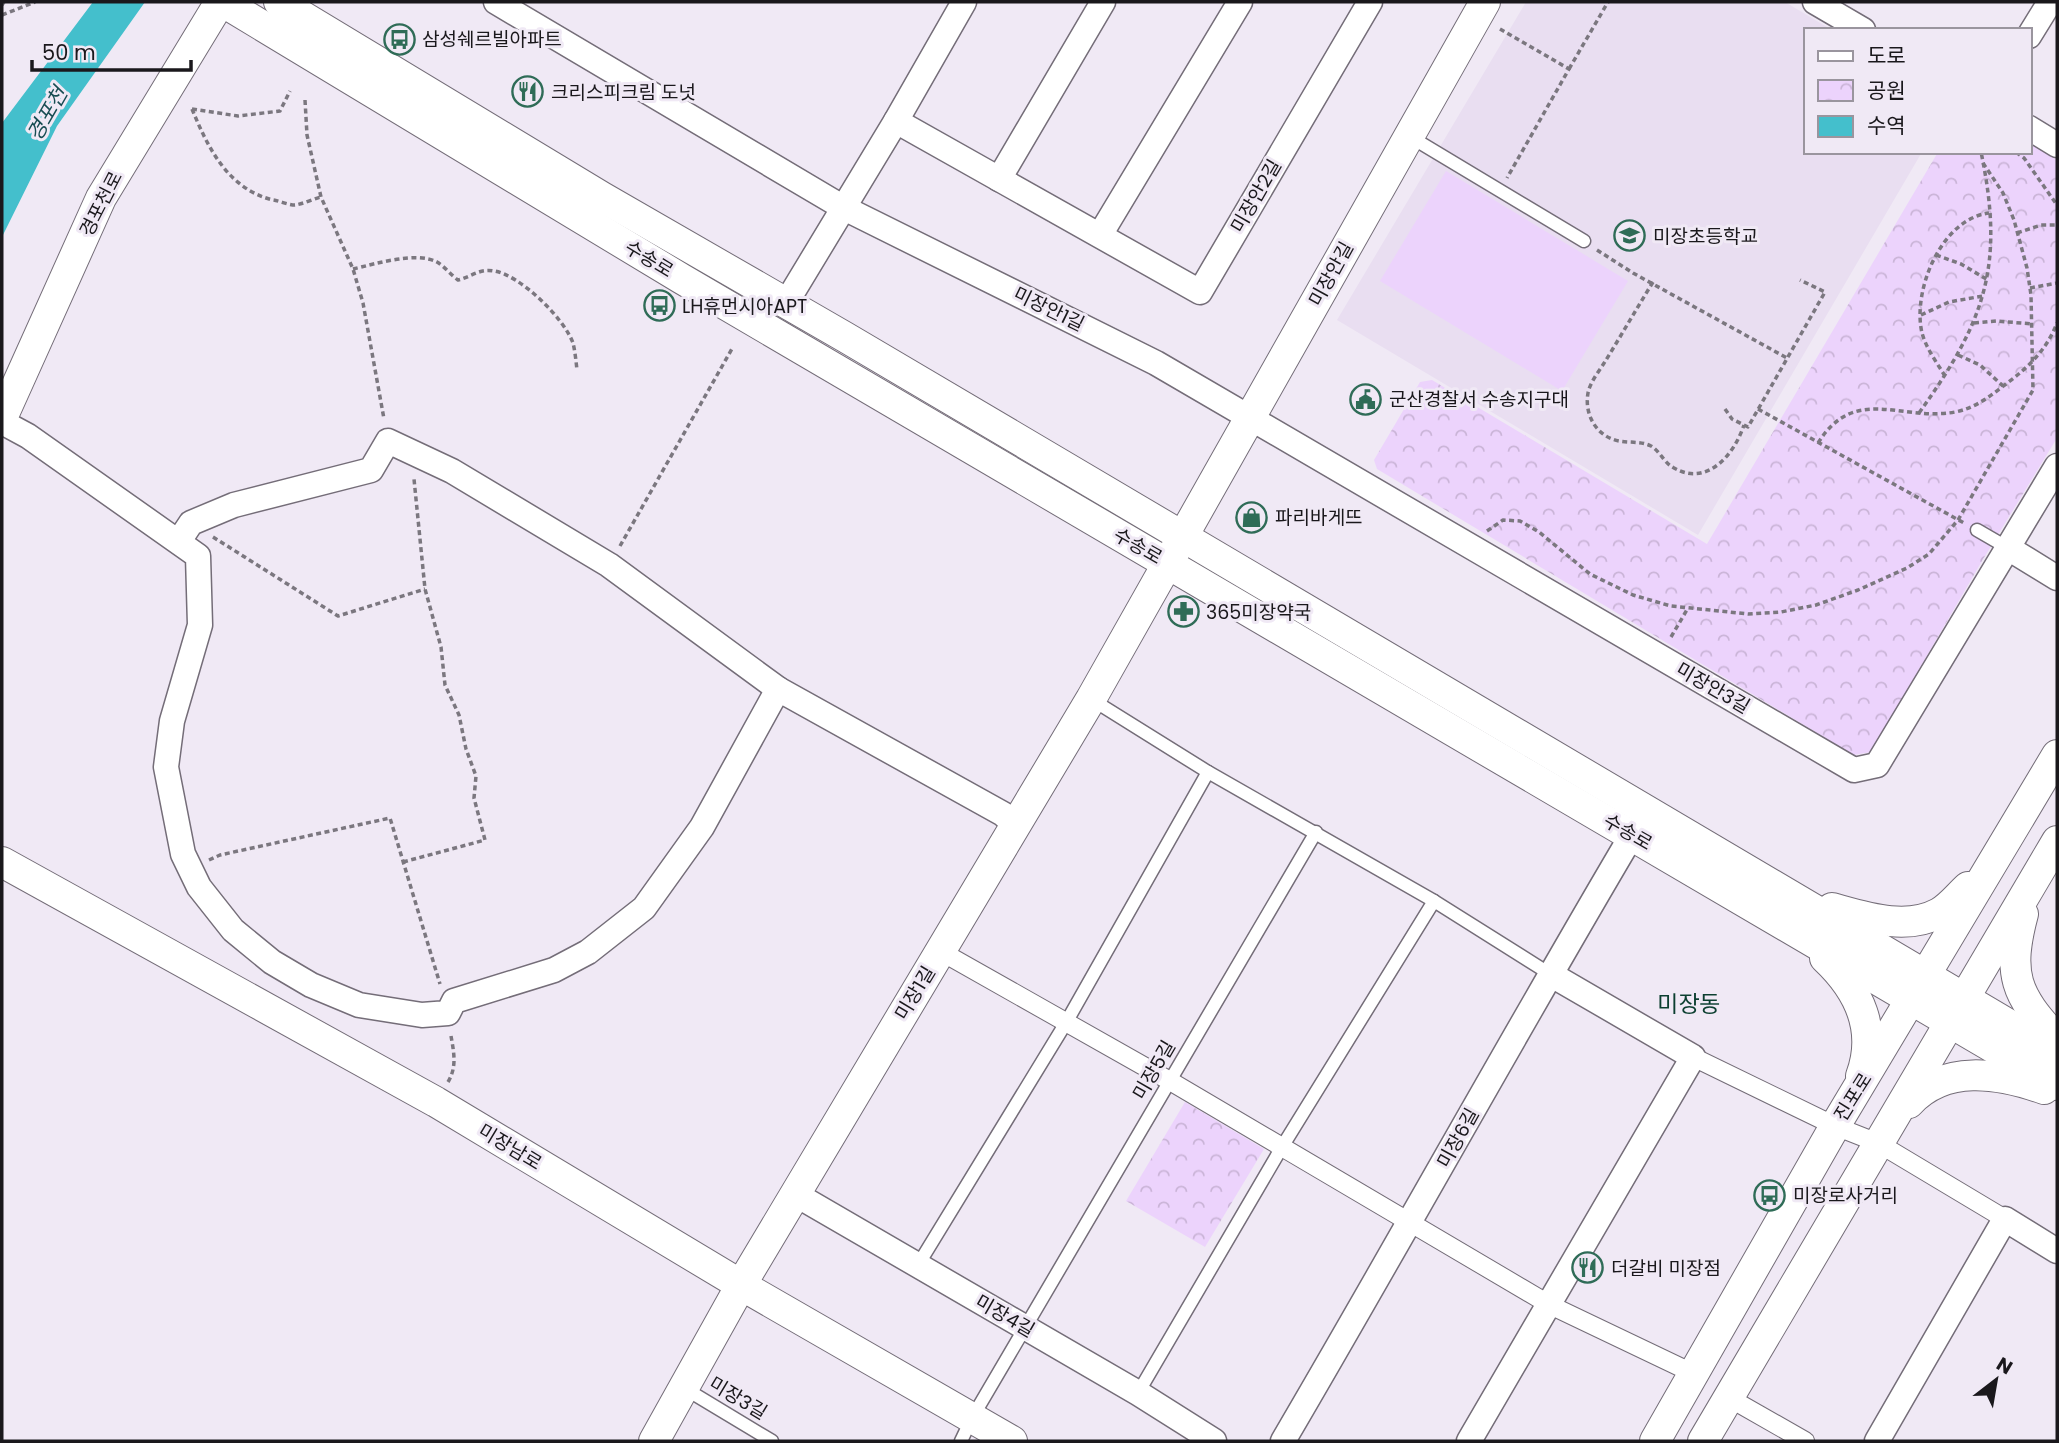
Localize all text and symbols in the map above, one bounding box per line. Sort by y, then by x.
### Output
bus stop icon: 삼성쉐르빌아파트 [382,22,416,56]
place label: 삼성쉐르빌아파트 [422,26,562,53]
scale bar [32,28,191,72]
legend [1804,28,2031,154]
text: 50 m [42,38,96,67]
text: 도로 [1867,41,1906,70]
restaurant icon: 크리스피크림 도넛 [511,75,545,109]
text: 공원 [1867,76,1906,105]
water label: 경포천 [20,79,75,146]
place label: 크리스피크림 도넛 [551,79,696,106]
text: 수역 [1867,111,1906,140]
street label: 미장안2길 [1224,154,1288,238]
street label: 경포천로 [73,167,129,241]
school or university icon: 미장초등학교 [1613,219,1647,253]
place label: 미장초등학교 [1653,223,1758,250]
street label: 수송로 [620,234,678,284]
street label: 미장안길 [1302,237,1360,311]
street label: 미장안1길 [1009,280,1089,338]
bus stop icon: LH휴먼시아APT [642,289,676,323]
place label: LH휴먼시아APT [682,293,807,320]
public building icon: 군산경찰서 수송지구대 [1349,382,1383,416]
place label: 군산경찰서 수송지구대 [1389,386,1569,413]
shop icon: 파리바게뜨 [1235,500,1269,534]
place label: 파리바게뜨 [1275,504,1362,531]
street label: 수송로 [1109,521,1167,571]
pharmacy icon: 365미장약국 [1166,595,1200,629]
place label: 365미장약국 [1206,599,1311,626]
street label: 미장안3길 [1671,656,1755,720]
street label: 수송로 [1599,807,1657,857]
street label: 미장1길 [888,961,942,1025]
district label: 미장동 [1657,988,1721,1020]
street label: 미장5길 [1126,1035,1182,1105]
street label: 진포로 [1828,1068,1878,1126]
street label: 미장6길 [1431,1103,1485,1173]
street label: 미장남로 [473,1117,547,1177]
bus stop icon: 미장로사거리 [1753,1178,1787,1212]
place label: 미장로사거리 [1793,1182,1898,1209]
restaurant icon: 더갈비 미장점 [1571,1251,1605,1285]
place label: 더갈비 미장점 [1611,1255,1721,1282]
street label: 미장4길 [970,1288,1040,1344]
north arrow [1961,1345,2031,1415]
text: N [1991,1351,2018,1381]
street label: 미장3길 [704,1370,772,1426]

